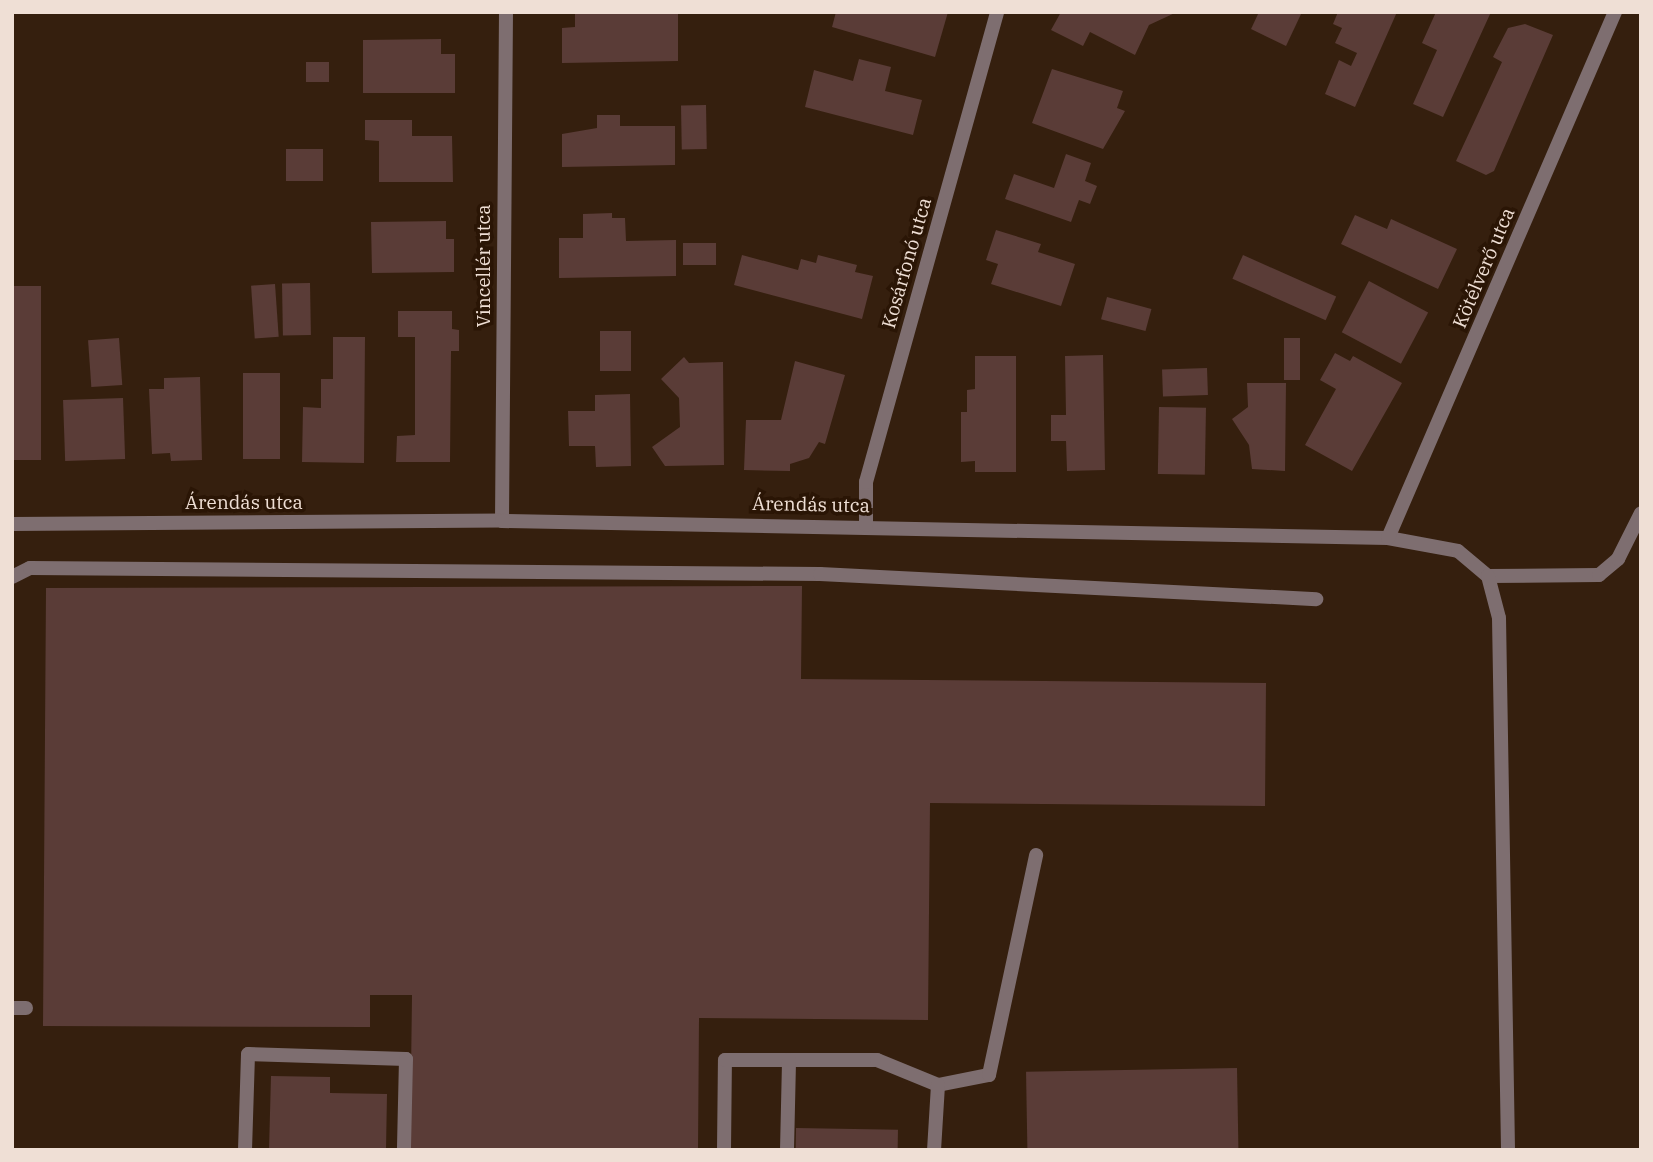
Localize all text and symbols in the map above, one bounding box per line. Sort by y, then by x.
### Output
street label: Kosárfonó utca [877,195,937,331]
street label: Vincellér utca [473,204,495,328]
street label: Kötélverő utca [1448,204,1520,332]
street label: Árendás utca [185,492,303,514]
street label: Árendás utca [752,493,870,517]

